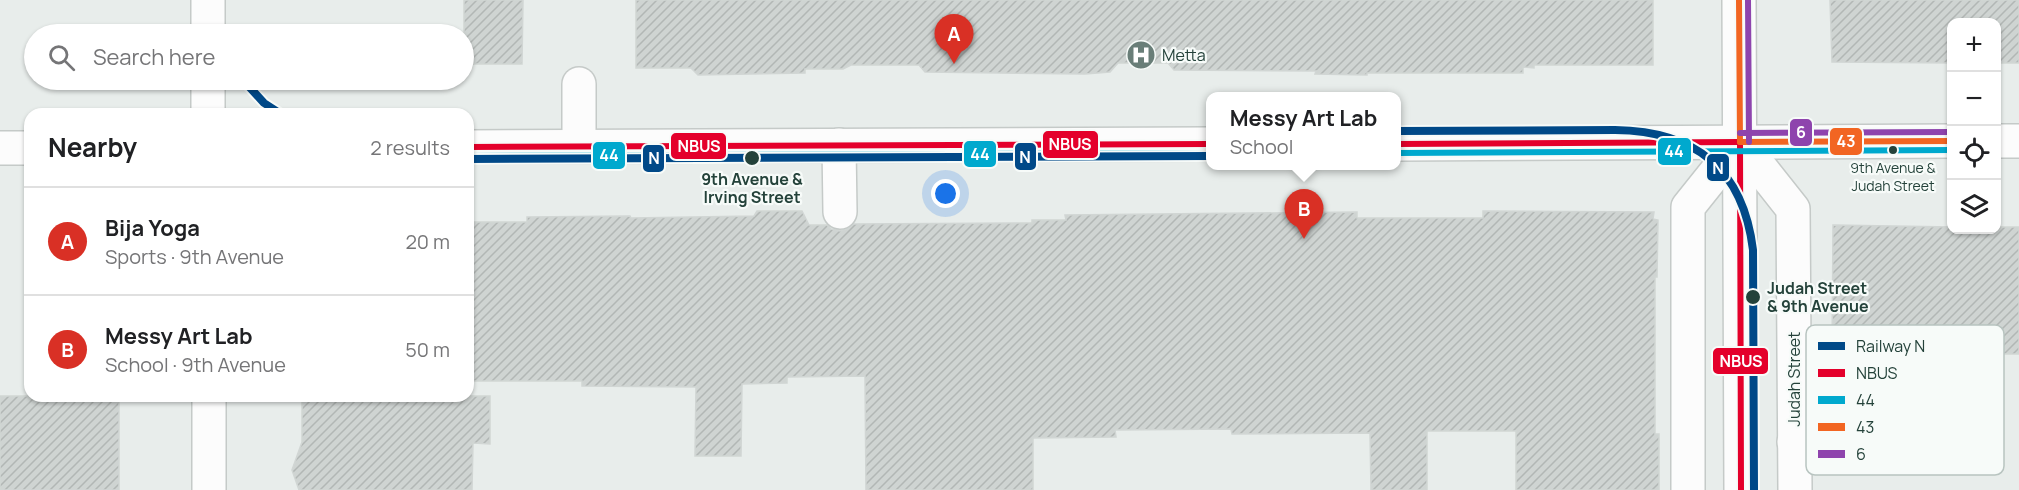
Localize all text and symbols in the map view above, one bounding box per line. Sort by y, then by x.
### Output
pin: A [934,14,974,64]
map controls [1947,18,2001,234]
button: + [1947,18,2001,72]
search box [24,24,474,90]
hospital icon: Metta [1125,39,1157,71]
icon: search [45,41,78,74]
text: Search here [93,42,215,72]
place label: Metta [1162,44,1206,66]
button: − [1947,72,2001,126]
popup [1206,92,1401,170]
text: Messy Art Lab [1230,103,1377,133]
line badge: 6 [1789,118,1813,147]
text: 6 [1796,121,1806,143]
button: locate [1947,126,2001,180]
line badge: 43 [1829,127,1863,156]
text: Nearby [48,129,137,165]
line badge: NBUS [1042,130,1099,159]
text: 43 [1836,130,1856,152]
line badge: NBUS [670,132,727,160]
text: NBUS [1048,133,1092,155]
text: School [1230,133,1293,160]
text: 2 results [370,134,450,161]
text: NBUS [677,135,721,157]
line badge: 44 [1657,137,1692,166]
line badge: 44 [963,140,997,168]
text: 44 [1664,140,1684,162]
line badge: 44 [592,141,626,170]
line badge: N [1014,142,1037,171]
text: 44 [970,143,990,165]
text: 44 [599,144,619,166]
line badge: N [642,144,665,173]
marker: 9th Avenue & Judah Street [1887,144,1899,156]
text: N [1019,146,1031,168]
text: N [648,147,660,169]
marker: 9th Avenue & Irving Street [743,149,761,167]
line badge: N [1706,153,1730,182]
text: N [1712,157,1724,179]
place label: 9th Avenue & Judah Street [1850,158,1936,195]
place label: 9th Avenue & Irving Street [701,168,803,208]
your location [931,179,960,208]
button: layers [1947,180,2001,234]
pin: B [1284,190,1324,239]
text: Bija Yoga [105,213,200,243]
text: A [61,228,74,255]
text: 20 m [405,228,450,255]
text: Sports · 9th Avenue [105,243,284,270]
place label: Judah Street & 9th Avenue [1767,277,1869,317]
marker: Judah Street & 9th Avenue [1744,288,1762,306]
text: Messy Art Lab [105,321,253,351]
legend [1806,325,2004,475]
street label: Judah Street [1783,332,1805,426]
text: Railway N [1856,335,1925,357]
text: B [61,336,74,363]
text: 50 m [405,336,450,363]
line badge: NBUS [1712,347,1769,375]
text: NBUS [1719,350,1763,372]
text: School · 9th Avenue [105,351,286,378]
text: NBUS [1856,362,1898,384]
text: 44 [1856,389,1875,411]
text: 43 [1856,416,1874,438]
text: 6 [1856,443,1866,465]

